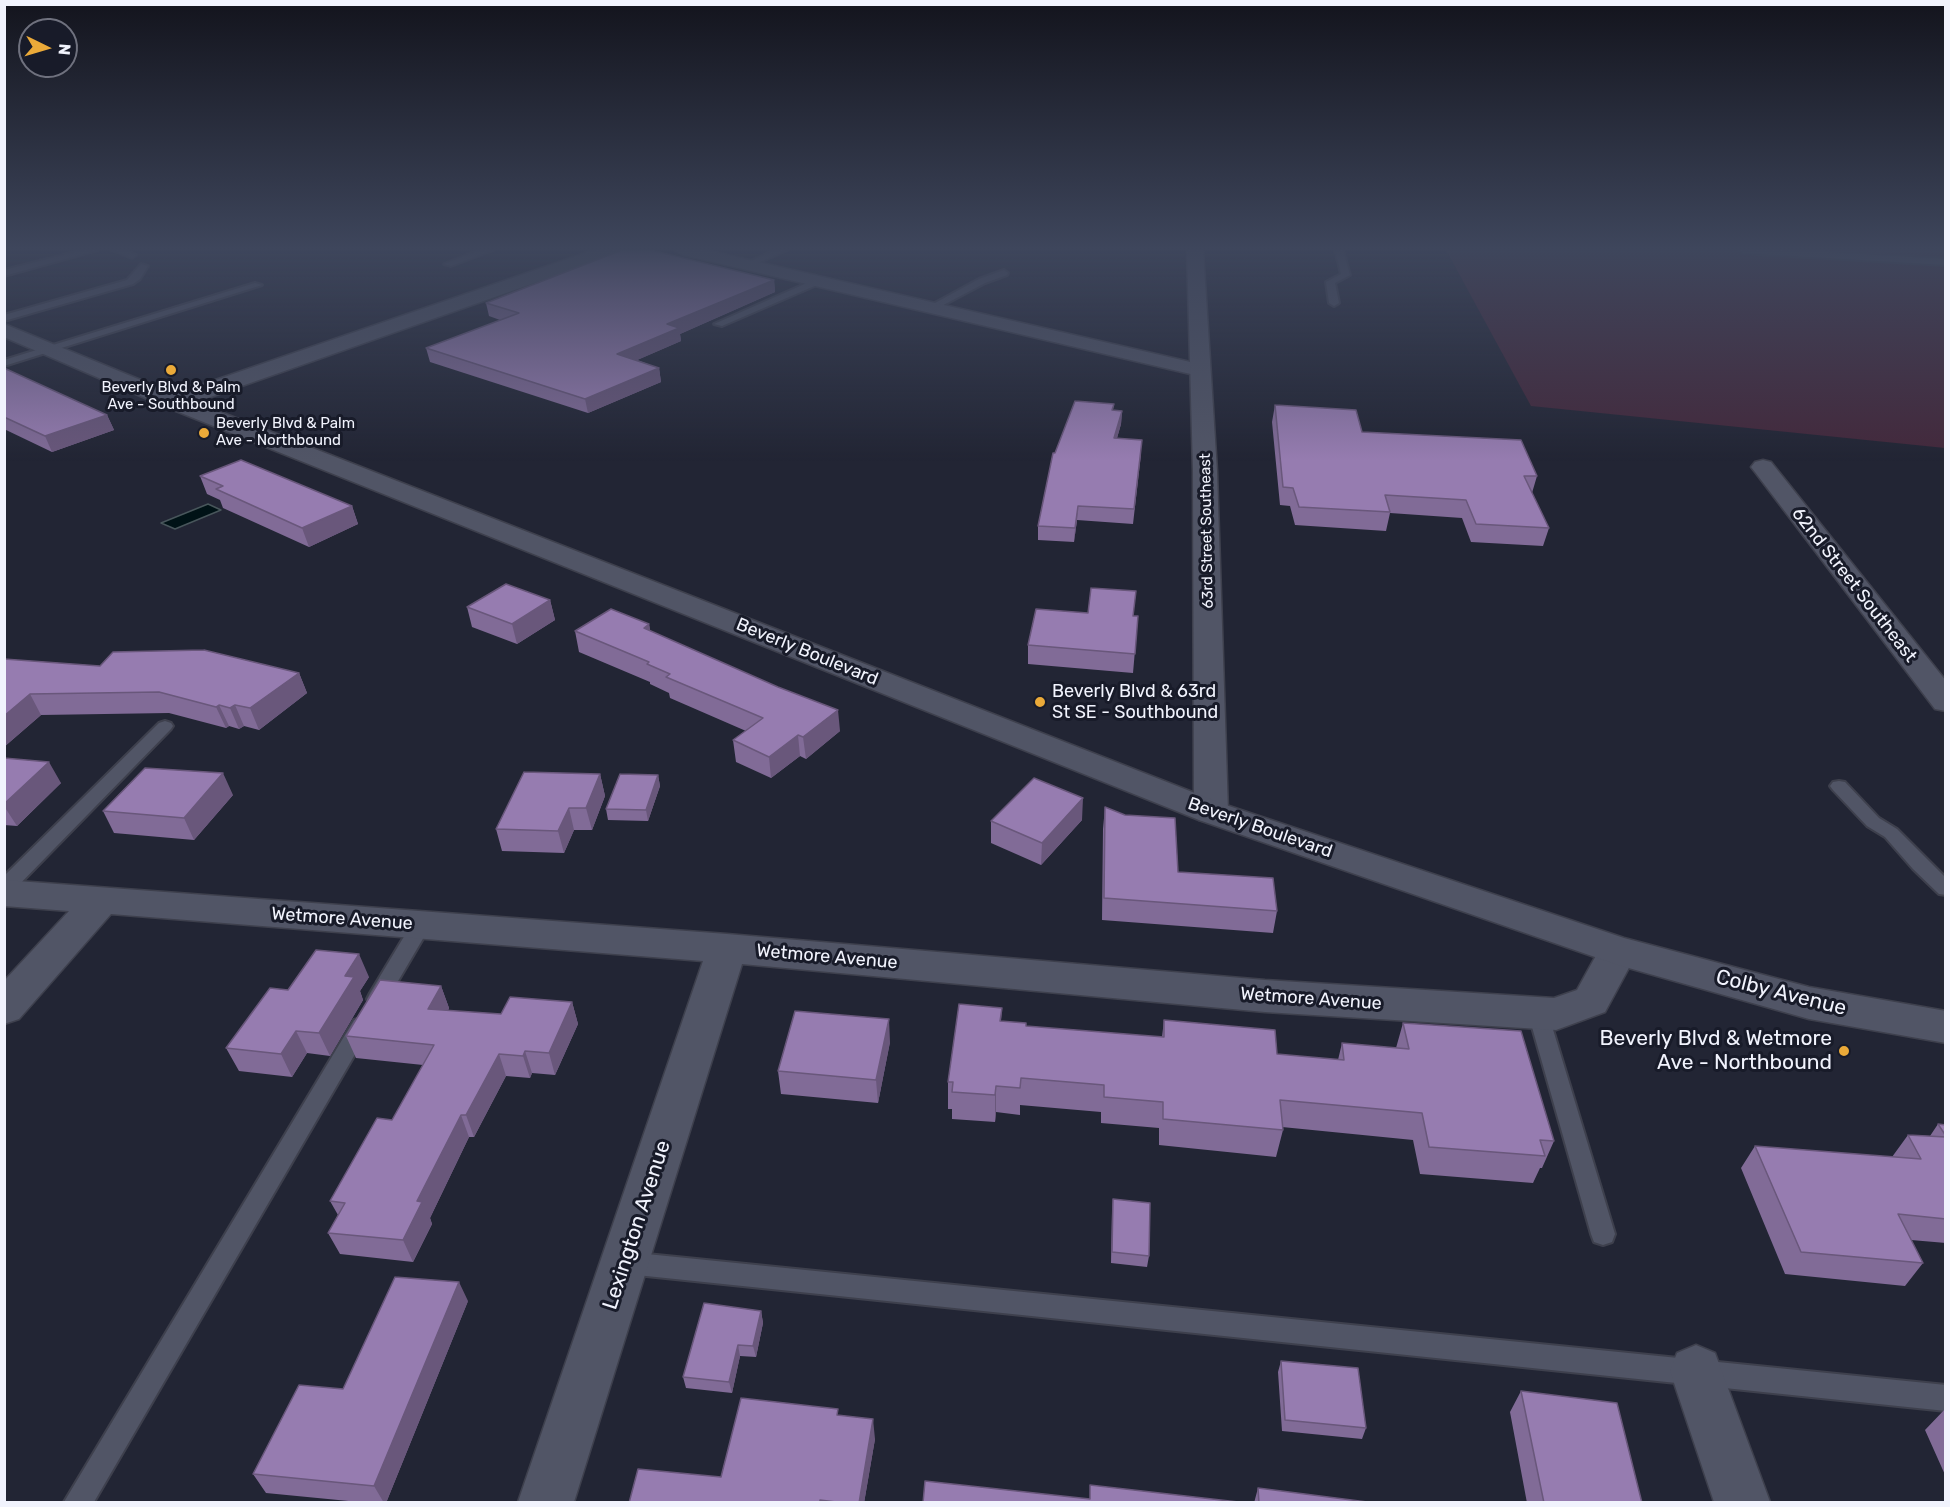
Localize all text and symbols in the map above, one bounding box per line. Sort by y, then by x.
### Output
north arrow [18,18,78,78]
text: N [54,43,74,56]
marker: Beverly Blvd & Palm Ave - Southbound [164,363,178,377]
place label: Beverly Blvd & Palm Ave - Southbound [101,379,241,414]
place label: Beverly Blvd & Palm Ave - Northbound [216,415,355,450]
marker: Beverly Blvd & Palm Ave - Northbound [197,426,211,440]
street label: 63rd Street Southeast [1197,453,1217,609]
street label: 62nd Street Southeast [1787,503,1921,667]
street label: Beverly Boulevard [733,614,881,690]
place label: Beverly Blvd & 63rd St SE - Southbound [1052,681,1218,724]
marker: Beverly Blvd & 63rd St SE - Southbound [1033,695,1047,709]
street label: Beverly Boulevard [1185,793,1335,863]
street label: Wetmore Avenue [271,903,413,935]
street label: Wetmore Avenue [756,940,898,974]
street label: Colby Avenue [1713,965,1849,1021]
street label: Wetmore Avenue [1240,983,1382,1015]
place label: Beverly Blvd & Wetmore Ave - Northbound [1599,1026,1832,1076]
marker: Beverly Blvd & Wetmore Ave - Northbound [1837,1044,1851,1058]
street label: Lexington Avenue [598,1137,676,1313]

